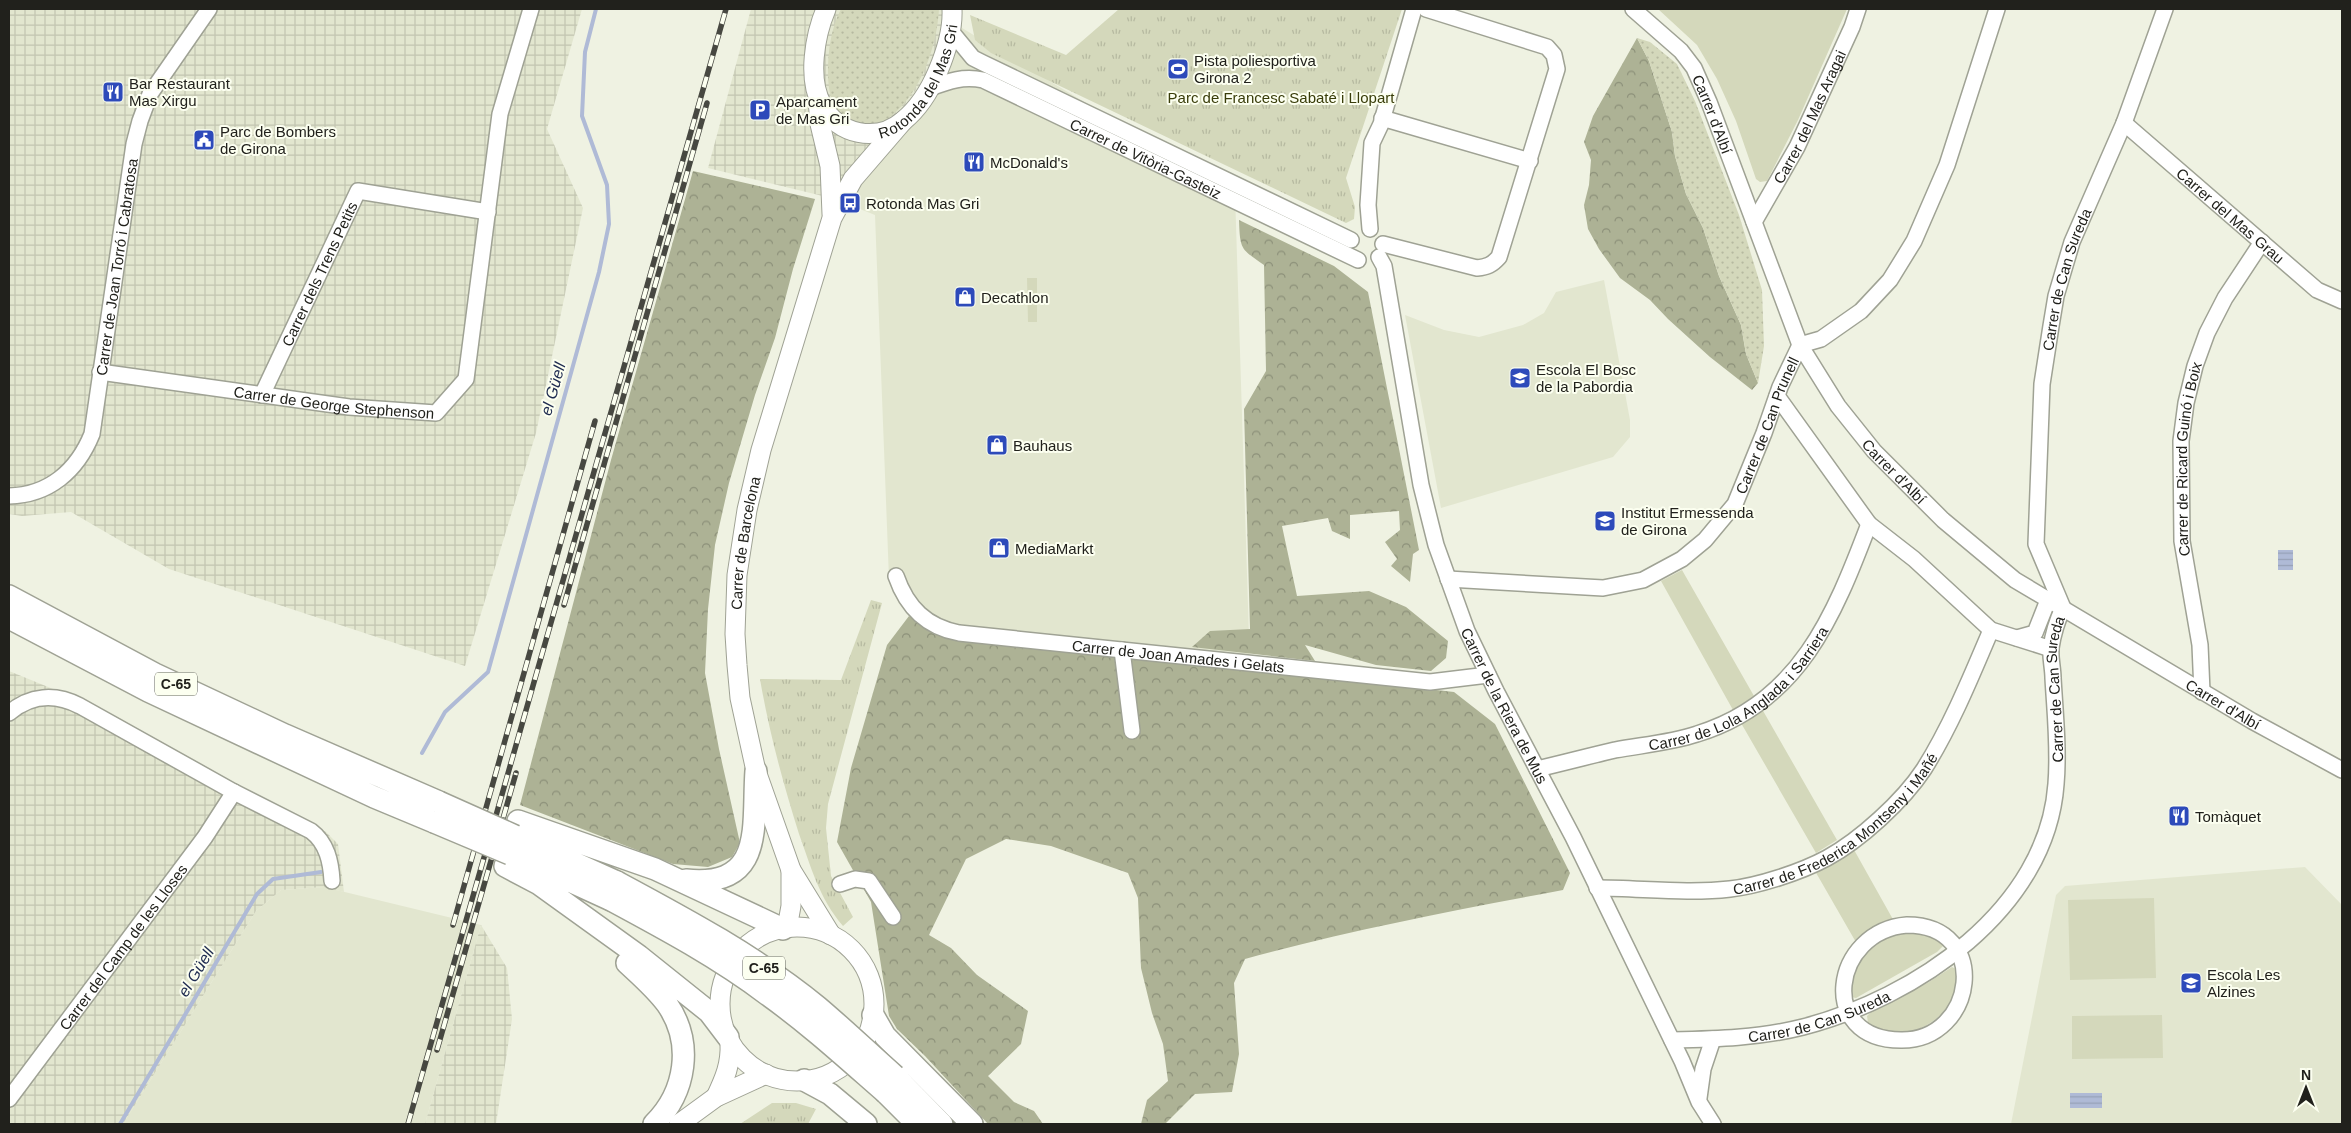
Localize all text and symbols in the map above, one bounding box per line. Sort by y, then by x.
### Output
street label: Rotonda del Mas Gri [876,23,960,141]
street label: Carrer del Mas Aragai [1770,48,1849,186]
place label: Pista poliesportiva Girona 2 [1194,52,1316,86]
sports icon: Pista poliesportiva Girona 2 [1166,57,1190,81]
street label: Carrer d'Albí [1689,72,1736,157]
place label: Bar Restaurant Mas Xirgu [129,75,231,109]
restaurant icon: Bar Restaurant Mas Xirgu [101,80,125,104]
park label: Parc de Francesc Sabaté i Llopart [1168,89,1395,106]
place label: Aparcament de Mas Gri [776,93,858,127]
parking icon: Aparcament de Mas Gri [748,98,772,122]
street label: Carrer de Vitòria-Gasteiz [1067,115,1224,202]
place label: Parc de Bombers de Girona [220,123,336,157]
public building icon: Parc de Bombers de Girona [192,128,216,152]
restaurant icon: McDonald's [962,150,986,174]
place label: McDonald's [990,154,1068,171]
street label: Carrer de Joan Torró i Cabratosa [92,157,140,377]
street label: Carrer del Mas Grau [2173,164,2288,266]
bus stop icon: Rotonda Mas Gri [838,191,862,215]
place label: Rotonda Mas Gri [866,195,979,212]
street label: Carrer dels Trens Petits [278,199,360,349]
street label: Carrer de Can Sureda [2039,205,2094,352]
shop icon: Decathlon [953,285,977,309]
place label: Decathlon [981,289,1049,306]
street label: Carrer de Can Prunell [1732,354,1802,496]
street label: Carrer de Ricard Guinó i Boix [2173,359,2205,558]
water label: el Güell [537,360,569,417]
place label: Escola El Bosc de la Pabordia [1536,361,1637,395]
school or university icon: Escola El Bosc de la Pabordia [1508,366,1532,390]
street label: Carrer de George Stephenson [233,382,435,421]
shop icon: Bauhaus [985,433,1009,457]
street label: Carrer d'Albí [1859,435,1931,508]
place label: Bauhaus [1013,437,1072,454]
street label: Carrer de Barcelona [727,474,763,610]
place label: Institut Ermessenda de Girona [1621,504,1754,538]
school or university icon: Institut Ermessenda de Girona [1593,509,1617,533]
shop icon: MediaMarkt [987,536,1011,560]
place label: MediaMarkt [1015,540,1094,557]
street label: Carrer de Can Sureda [2042,613,2068,763]
street label: Carrer de Lola Anglada i Sarriera [1647,623,1831,753]
street label: Carrer de la Riera de Mus [1458,625,1552,786]
street label: Carrer de Joan Amades i Gelats [1071,636,1285,675]
road number: C-65 [155,672,197,696]
street label: Carrer d'Albí [2183,675,2264,733]
street label: Carrer de Frederica Montseny i Mañé [1732,750,1940,897]
restaurant icon: Tomàquet [2167,804,2191,828]
place label: Tomàquet [2195,808,2262,825]
street label: Carrer del Camp de les Lloses [55,861,190,1033]
water label: el Güell [175,944,217,1000]
road number: C-65 [743,956,785,980]
place label: Escola Les Alzines [2207,966,2280,1000]
school or university icon: Escola Les Alzines [2179,971,2203,995]
street label: Carrer de Can Sureda [1747,987,1893,1045]
north arrow [2281,1063,2331,1113]
text: N [2301,1067,2311,1083]

